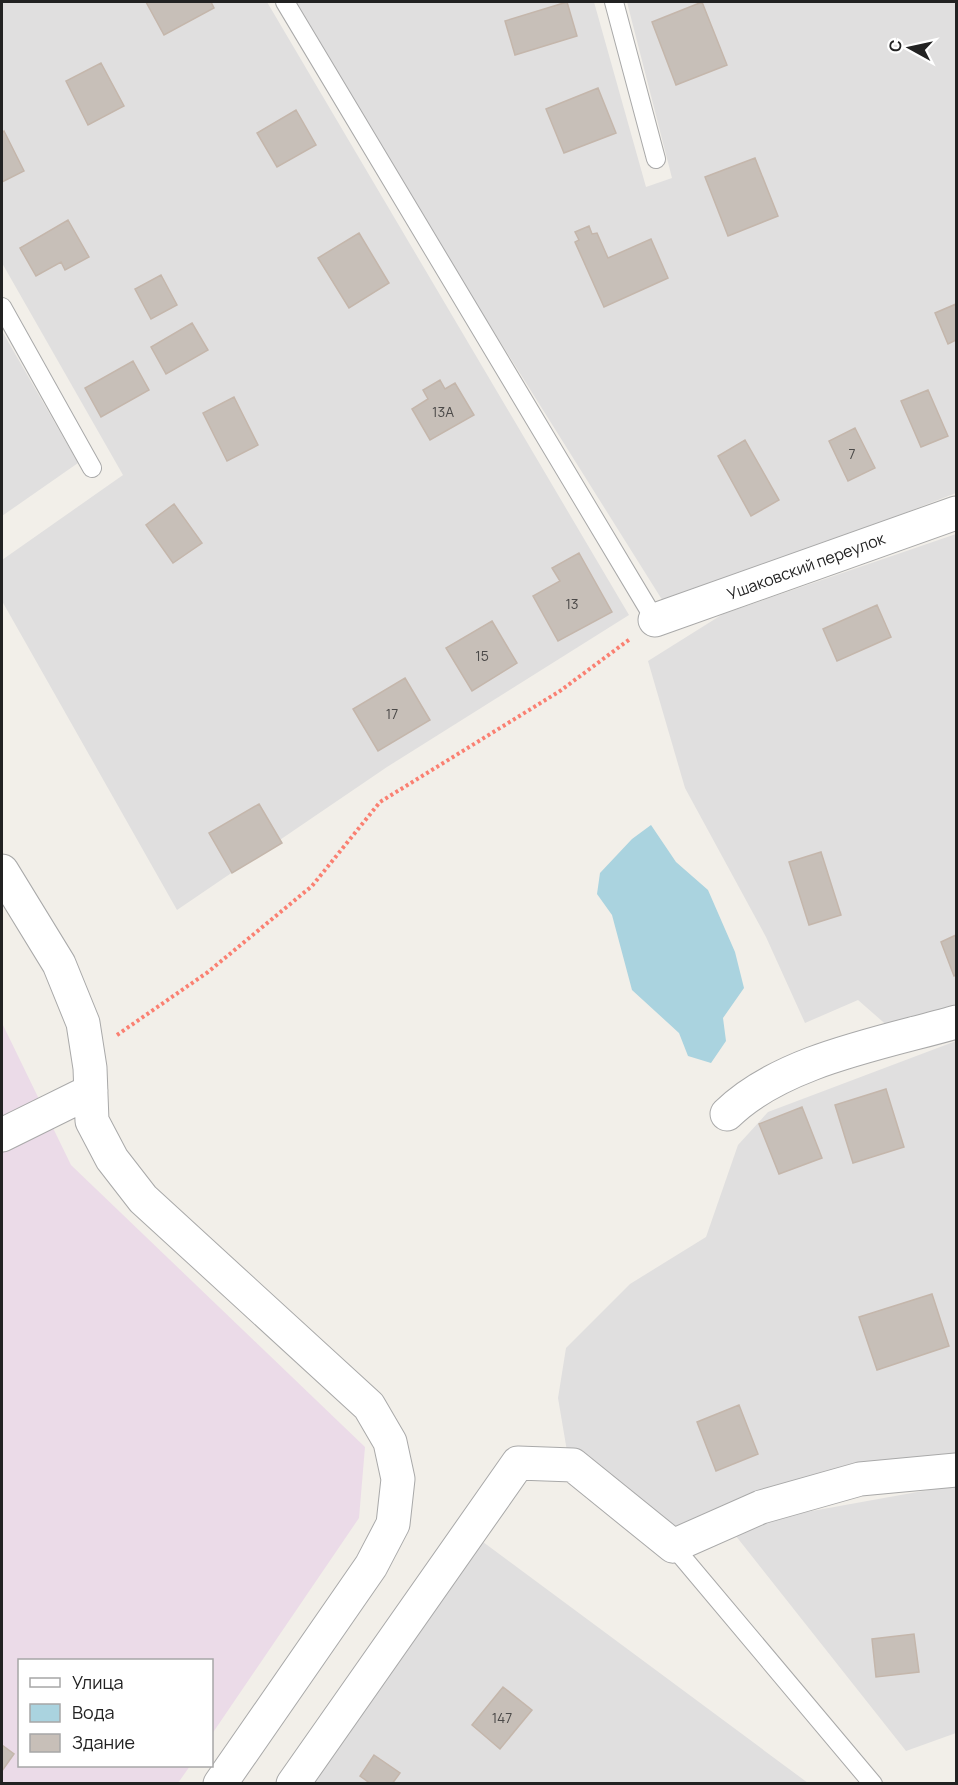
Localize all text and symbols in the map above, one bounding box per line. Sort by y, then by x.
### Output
north arrow [880,18,940,78]
text: С [883,38,907,53]
house number: 13А [432,402,454,421]
house number: 7 [848,444,856,463]
street label: Ушаковский переулок [724,527,889,605]
house number: 13 [565,594,579,613]
house number: 15 [475,646,489,665]
house number: 17 [386,704,398,723]
legend [18,1659,213,1767]
text: Улица [72,1670,124,1694]
text: Вода [72,1700,114,1724]
house number: 147 [492,1708,512,1727]
text: Здание [72,1730,135,1754]

